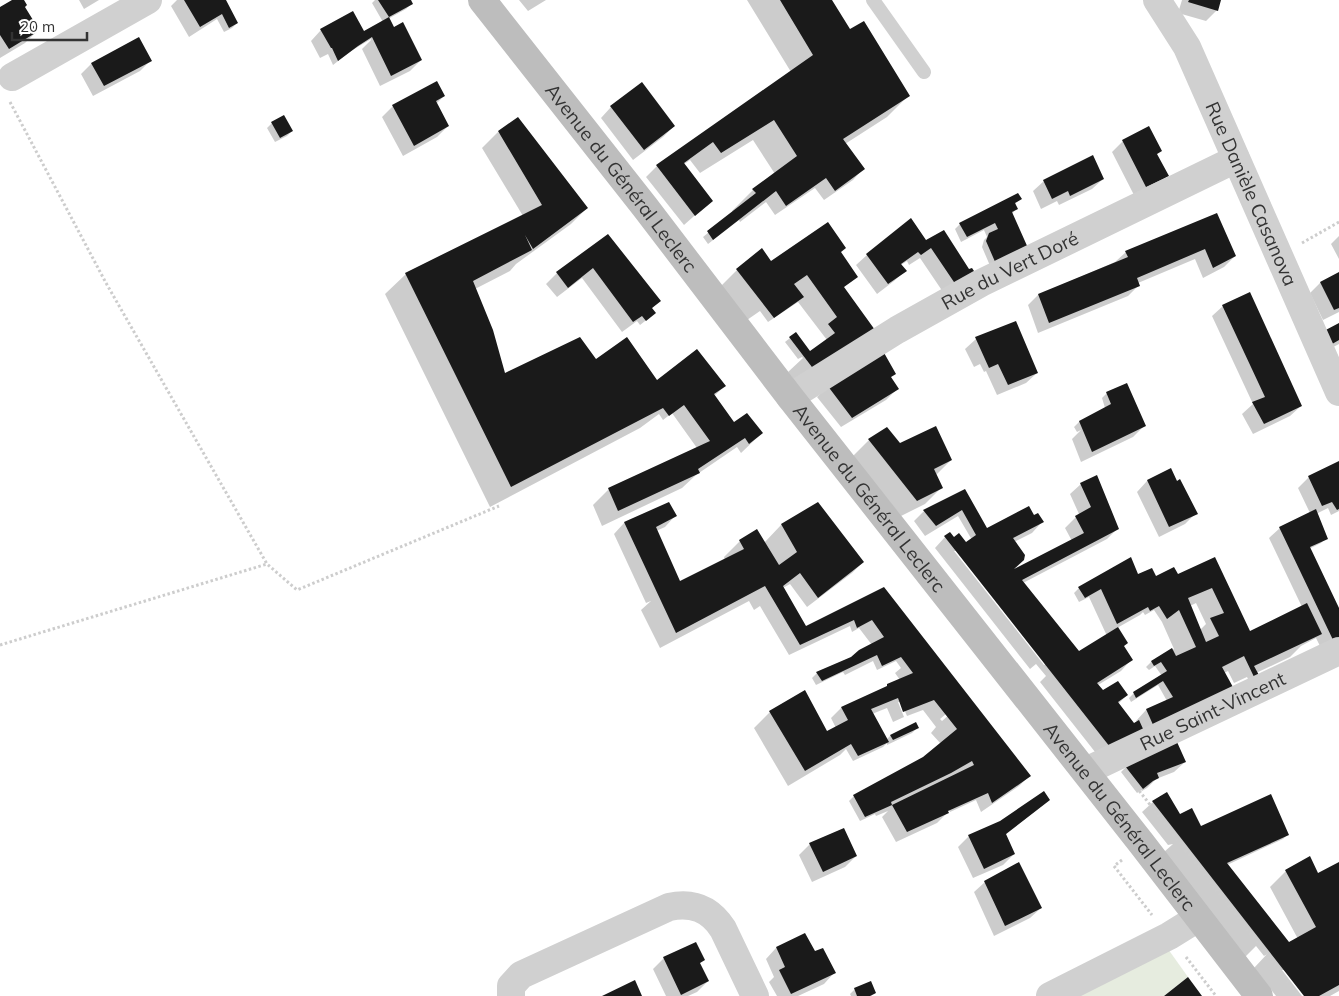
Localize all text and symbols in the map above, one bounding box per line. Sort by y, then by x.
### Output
scale bar [12,10,88,42]
text: 20 m [20,17,55,36]
street label: Avenue du Général Leclerc [540,79,702,277]
street label: Rue Danièle Casanova [1201,98,1303,290]
street label: Rue du Vert Doré [937,226,1082,315]
street label: Avenue du Général Leclerc [788,399,951,597]
street label: Rue Saint-Vincent [1136,666,1289,756]
street label: Avenue du Général Leclerc [1039,717,1201,916]

